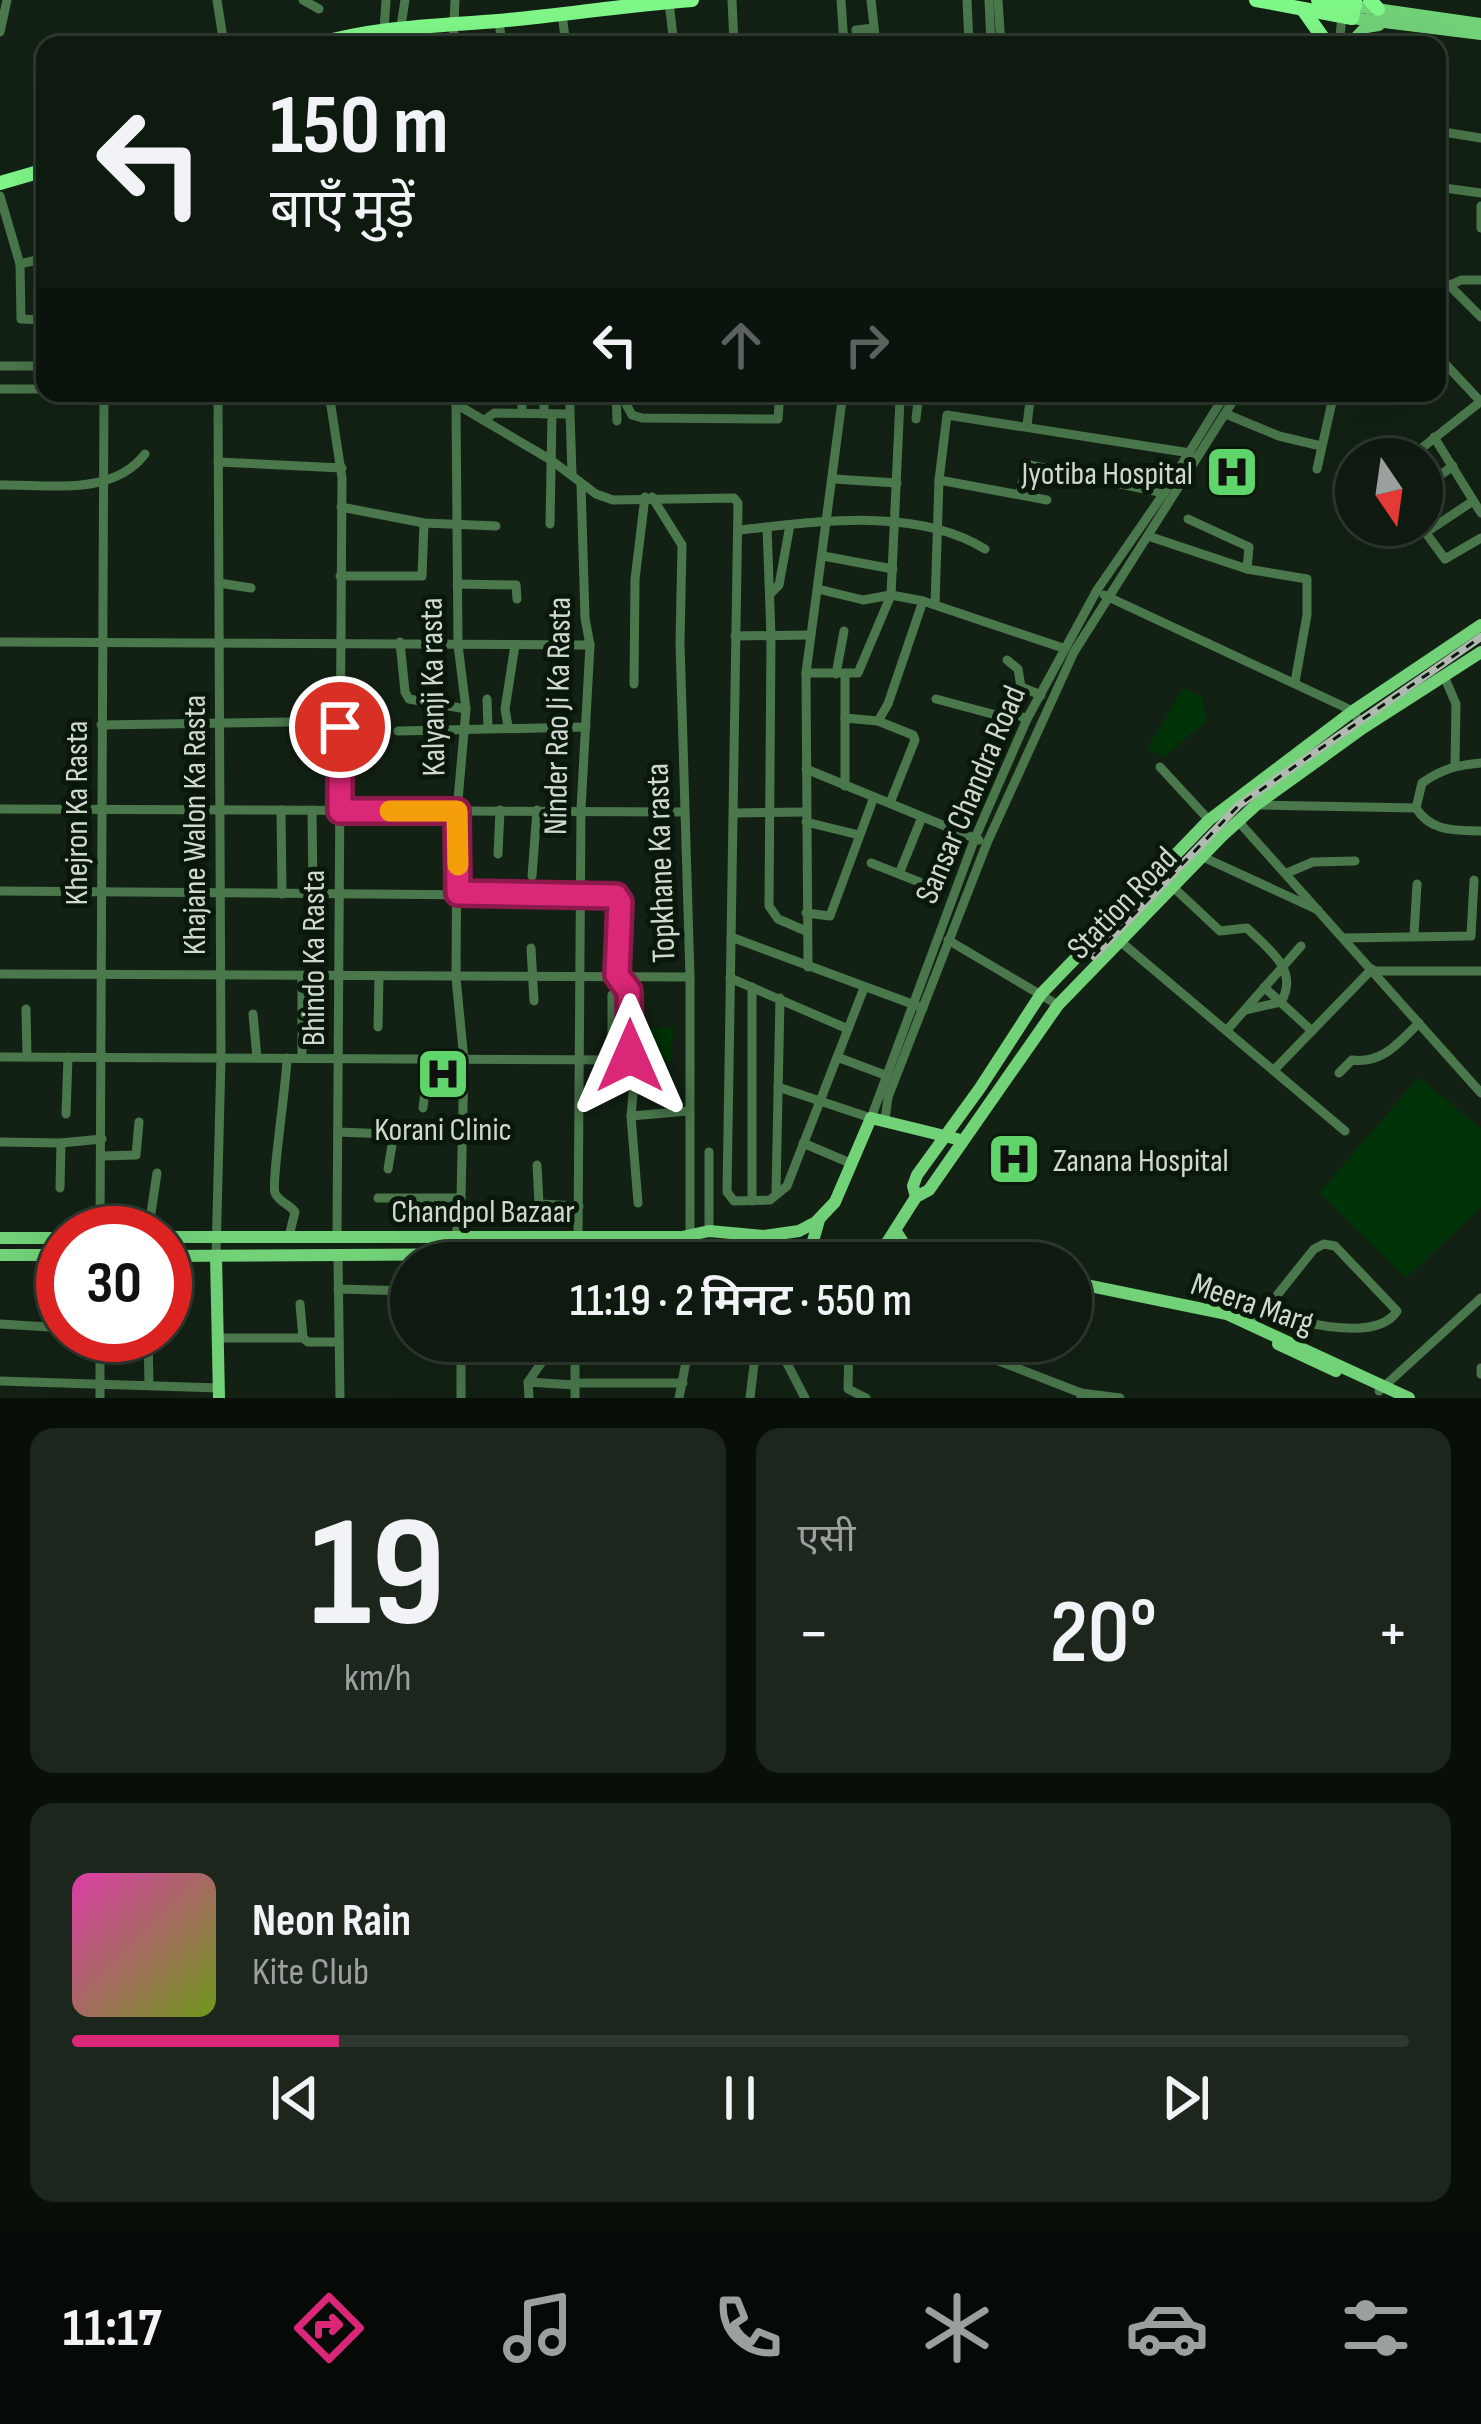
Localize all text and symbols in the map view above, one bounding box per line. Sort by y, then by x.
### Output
text: 150 m [270,76,449,177]
icon: left [72,84,228,240]
text: बाएँ मुड़ें [270,178,414,243]
icon: left [582,312,648,378]
icon: ahead [708,312,774,378]
icon: right [834,312,900,378]
north arrow [1335,438,1443,546]
map controls [1335,438,1443,546]
hospital icon: Jyotiba Hospital [1204,444,1260,500]
place label: Jyotiba Hospital [1020,454,1193,494]
street label: Kalyanji Ka rasta [411,597,455,777]
street label: Ninder Rao Ji Ka Rasta [536,597,580,835]
pin [289,676,391,778]
street label: Sansar Chandra Road [907,680,1035,910]
icon: arrive [307,694,373,760]
street label: Khajane Walon Ka Rasta [175,695,215,955]
street label: Khejron Ka Rasta [57,721,97,906]
street label: Topkhane Ka rasta [638,763,684,963]
street label: Station Road [1059,839,1186,968]
street label: Bhindo Ka Rasta [294,870,334,1046]
position arrow [567,993,693,1119]
hospital icon: Korani Clinic [415,1046,471,1102]
place label: Korani Clinic [374,1110,512,1150]
hospital icon: Zanana Hospital [986,1131,1042,1187]
place label: Zanana Hospital [1053,1141,1229,1181]
street label: Chandpol Bazaar [391,1192,575,1232]
speed limit sign: 30 [36,1206,192,1362]
street label: Meera Marg [1186,1264,1319,1343]
text: 11:19 · 2 मिनट · 550 m [570,1274,912,1329]
text: 19 [310,1483,445,1670]
text: एसी [798,1516,856,1563]
text: 20° [1049,1580,1157,1688]
text: − [798,1595,830,1674]
text: + [1377,1595,1409,1674]
text: km/h [344,1655,411,1702]
text: Neon Rain [252,1894,411,1949]
text: Kite Club [252,1949,369,1996]
icon: previous [262,2065,328,2131]
icon: pause [707,2065,773,2131]
icon: next [1153,2065,1219,2131]
icon: directions [287,2286,371,2370]
icon: music [496,2286,580,2370]
icon: phone [706,2286,790,2370]
icon: climate [915,2286,999,2370]
icon: car [1125,2286,1209,2370]
icon: filters [1334,2286,1418,2370]
text: 11:17 [63,2296,161,2361]

